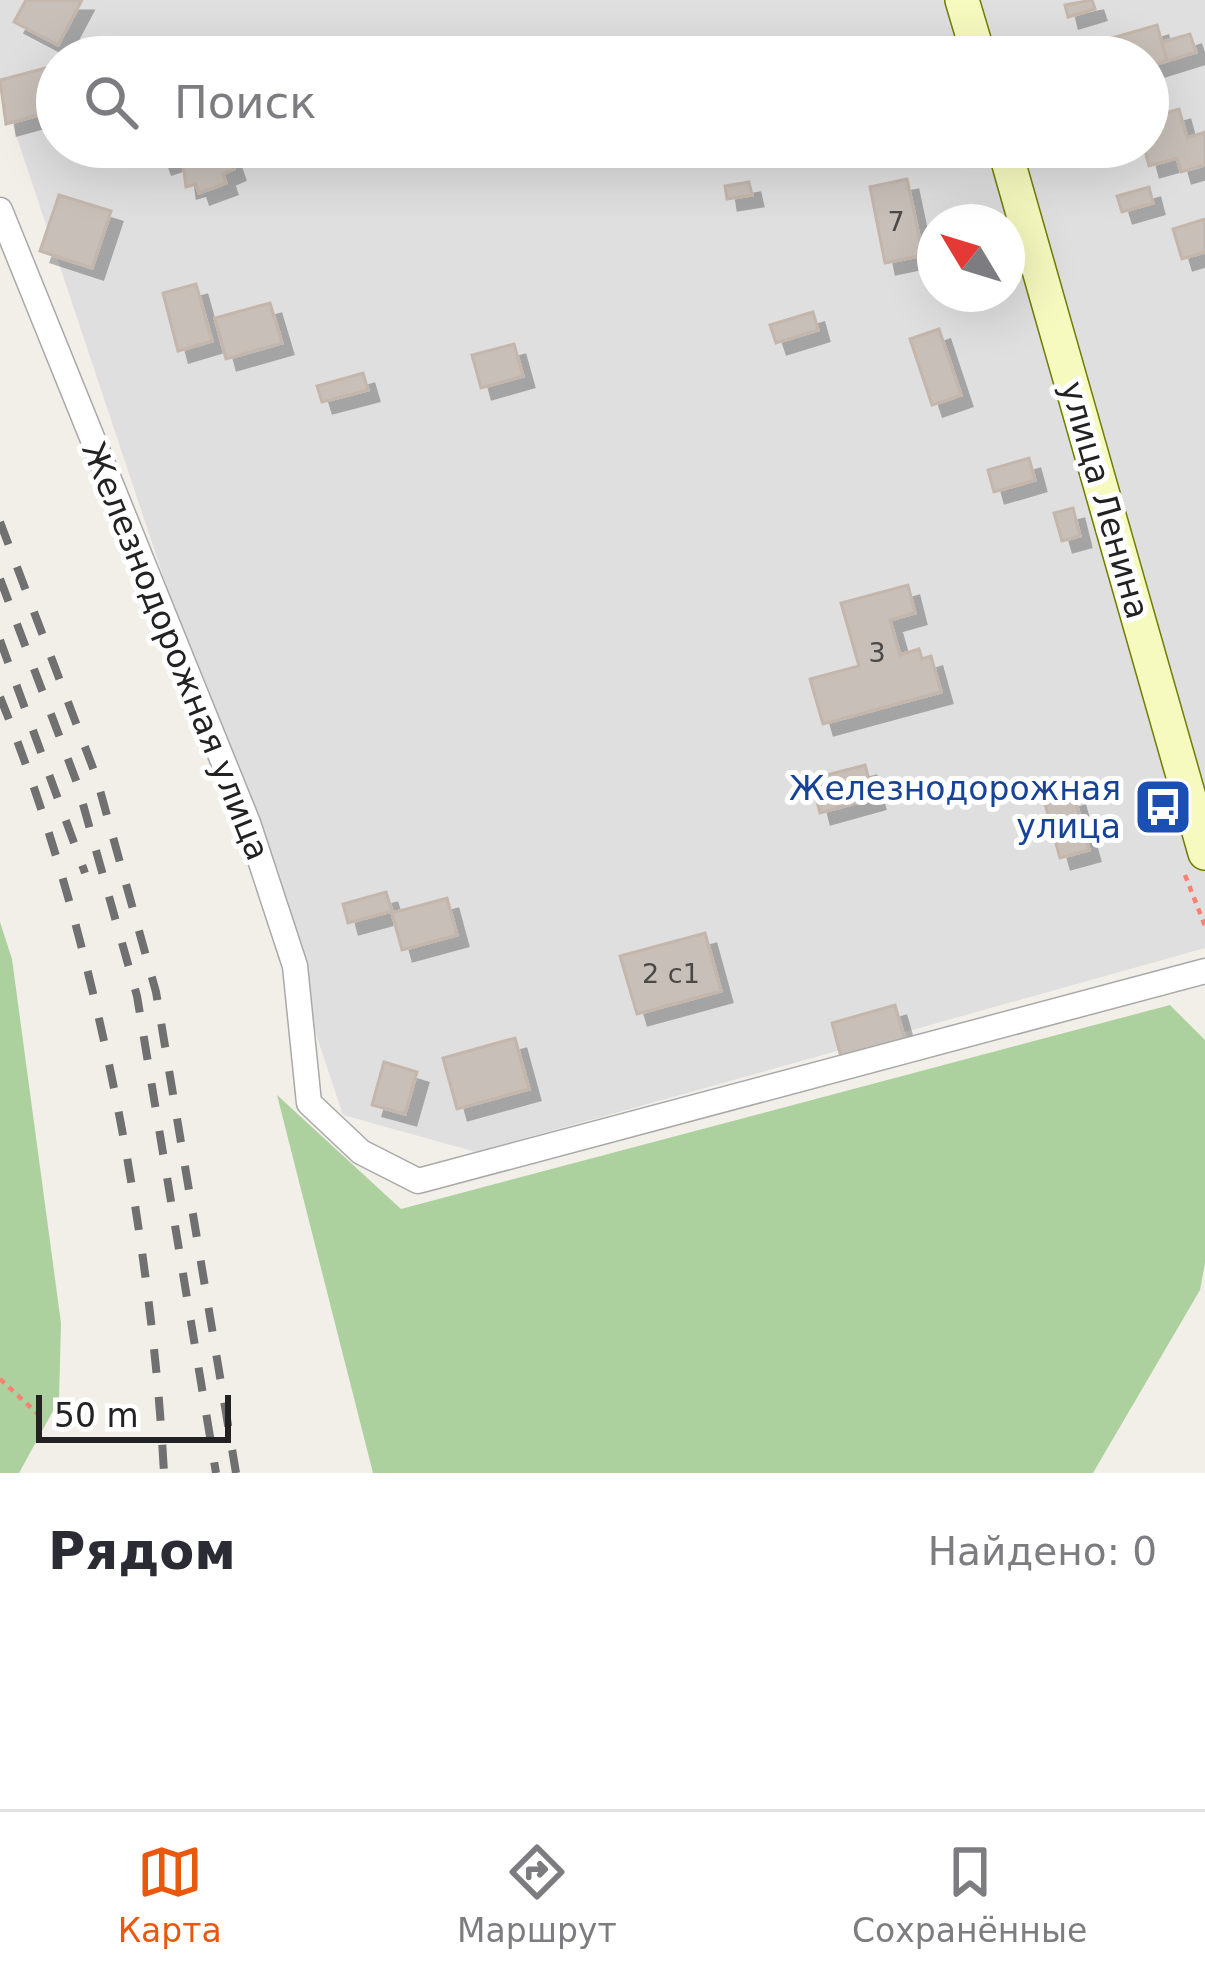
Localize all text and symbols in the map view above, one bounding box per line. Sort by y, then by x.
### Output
search box [36,36,1169,168]
icon: search [78,69,144,135]
text: Поиск [174,76,317,129]
north arrow [917,204,1025,312]
house number: 7 [887,206,905,237]
street label: улица Ленина [1052,377,1158,623]
street label: Железнодорожная улица [74,436,278,866]
house number: 3 [868,637,886,668]
place label: Железнодорожная улица [789,769,1121,846]
bus stop icon: Железнодорожная улица [1132,776,1194,838]
house number: 2 с1 [642,958,700,989]
scale bar [36,1389,231,1442]
text: 50 m [54,1396,139,1435]
text: Рядом [48,1522,236,1581]
text: Найдено: 0 [928,1529,1157,1574]
tab: Карта [118,1839,222,1950]
tab: Маршрут [457,1839,617,1950]
tab: Сохранённые [852,1839,1087,1950]

